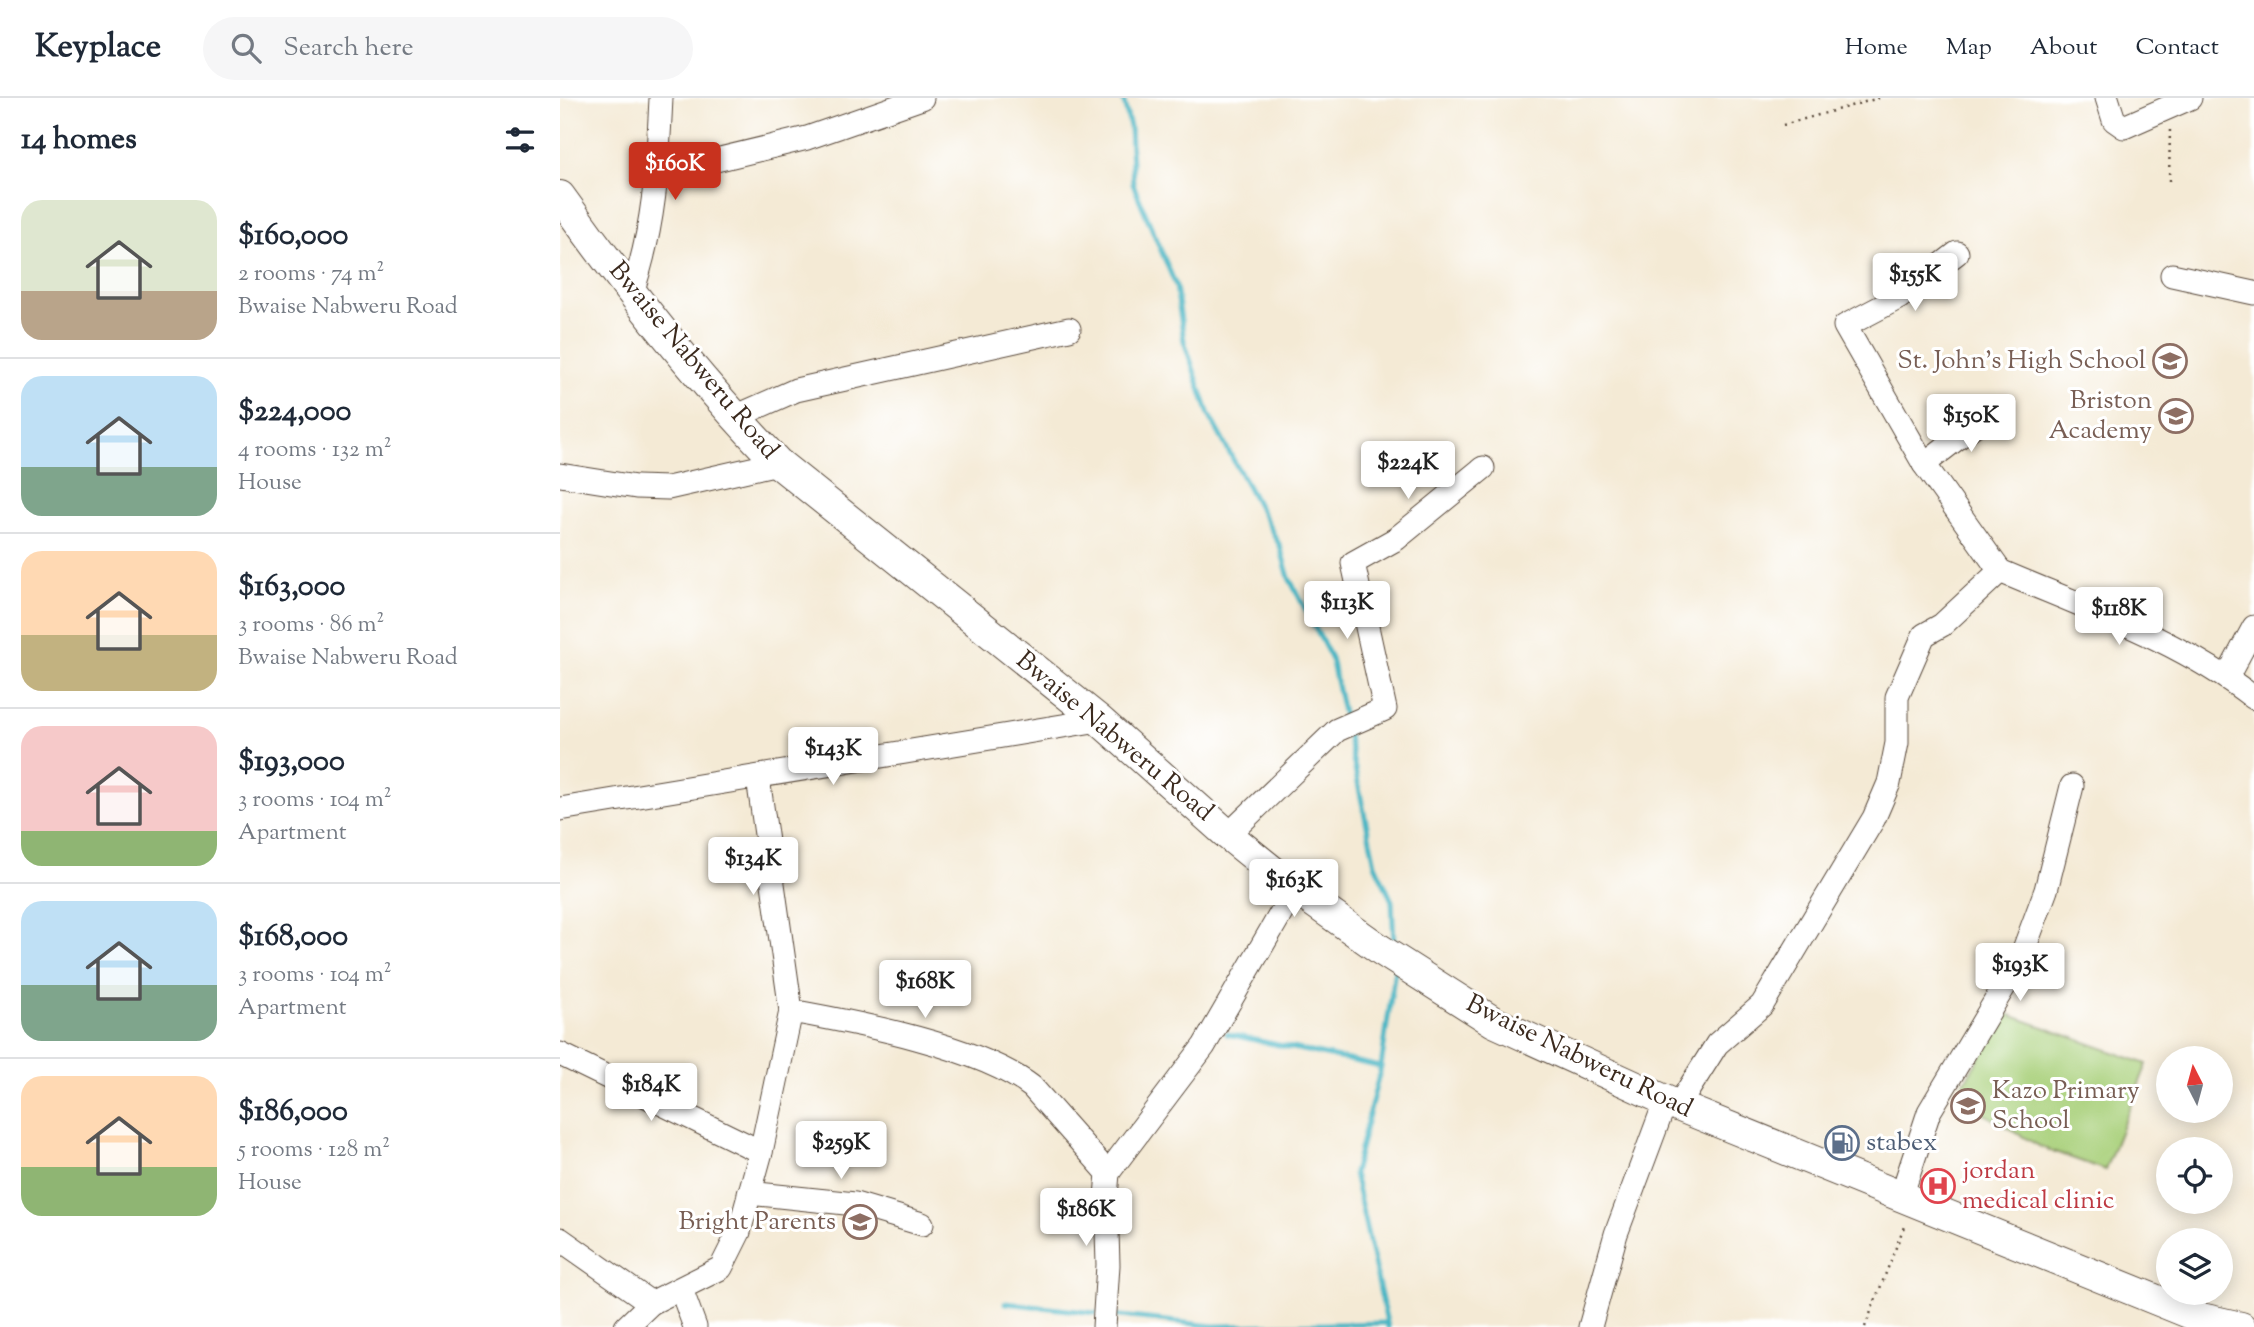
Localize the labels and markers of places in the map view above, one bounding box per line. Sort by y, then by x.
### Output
pin: $160K [626,142,724,202]
pin: $155K [1866,254,1964,313]
school or university icon: St. John's High School [2151,342,2189,380]
place label: St. John's High School [1897,343,2146,380]
place label: Briston Academy [2049,383,2152,450]
pin: $150K [1922,394,2020,454]
school or university icon: Briston Academy [2157,397,2195,435]
pin: $224K [1359,442,1457,501]
pin: $113K [1298,582,1396,641]
pin: $118K [2070,588,2168,647]
pin: $143K [784,728,882,787]
pin: $134K [704,838,802,897]
pin: $163K [1245,860,1343,919]
pin: $193K [1971,944,2069,1003]
pin: $168K [876,960,974,1020]
pin: $184K [602,1063,700,1123]
place label: Kazo Primary School [1992,1073,2140,1140]
school or university icon: Kazo Primary School [1949,1087,1987,1125]
pin: $259K [792,1122,890,1181]
fuel station icon: stabex [1823,1124,1861,1162]
place label: stabex [1866,1125,1937,1162]
place label: jordan medical clinic [1962,1153,2115,1220]
hospital icon: jordan medical clinic [1919,1167,1957,1205]
pin: $186K [1037,1188,1135,1248]
school or university icon: Bright Parents [841,1203,879,1241]
place label: Bright Parents [678,1204,836,1241]

